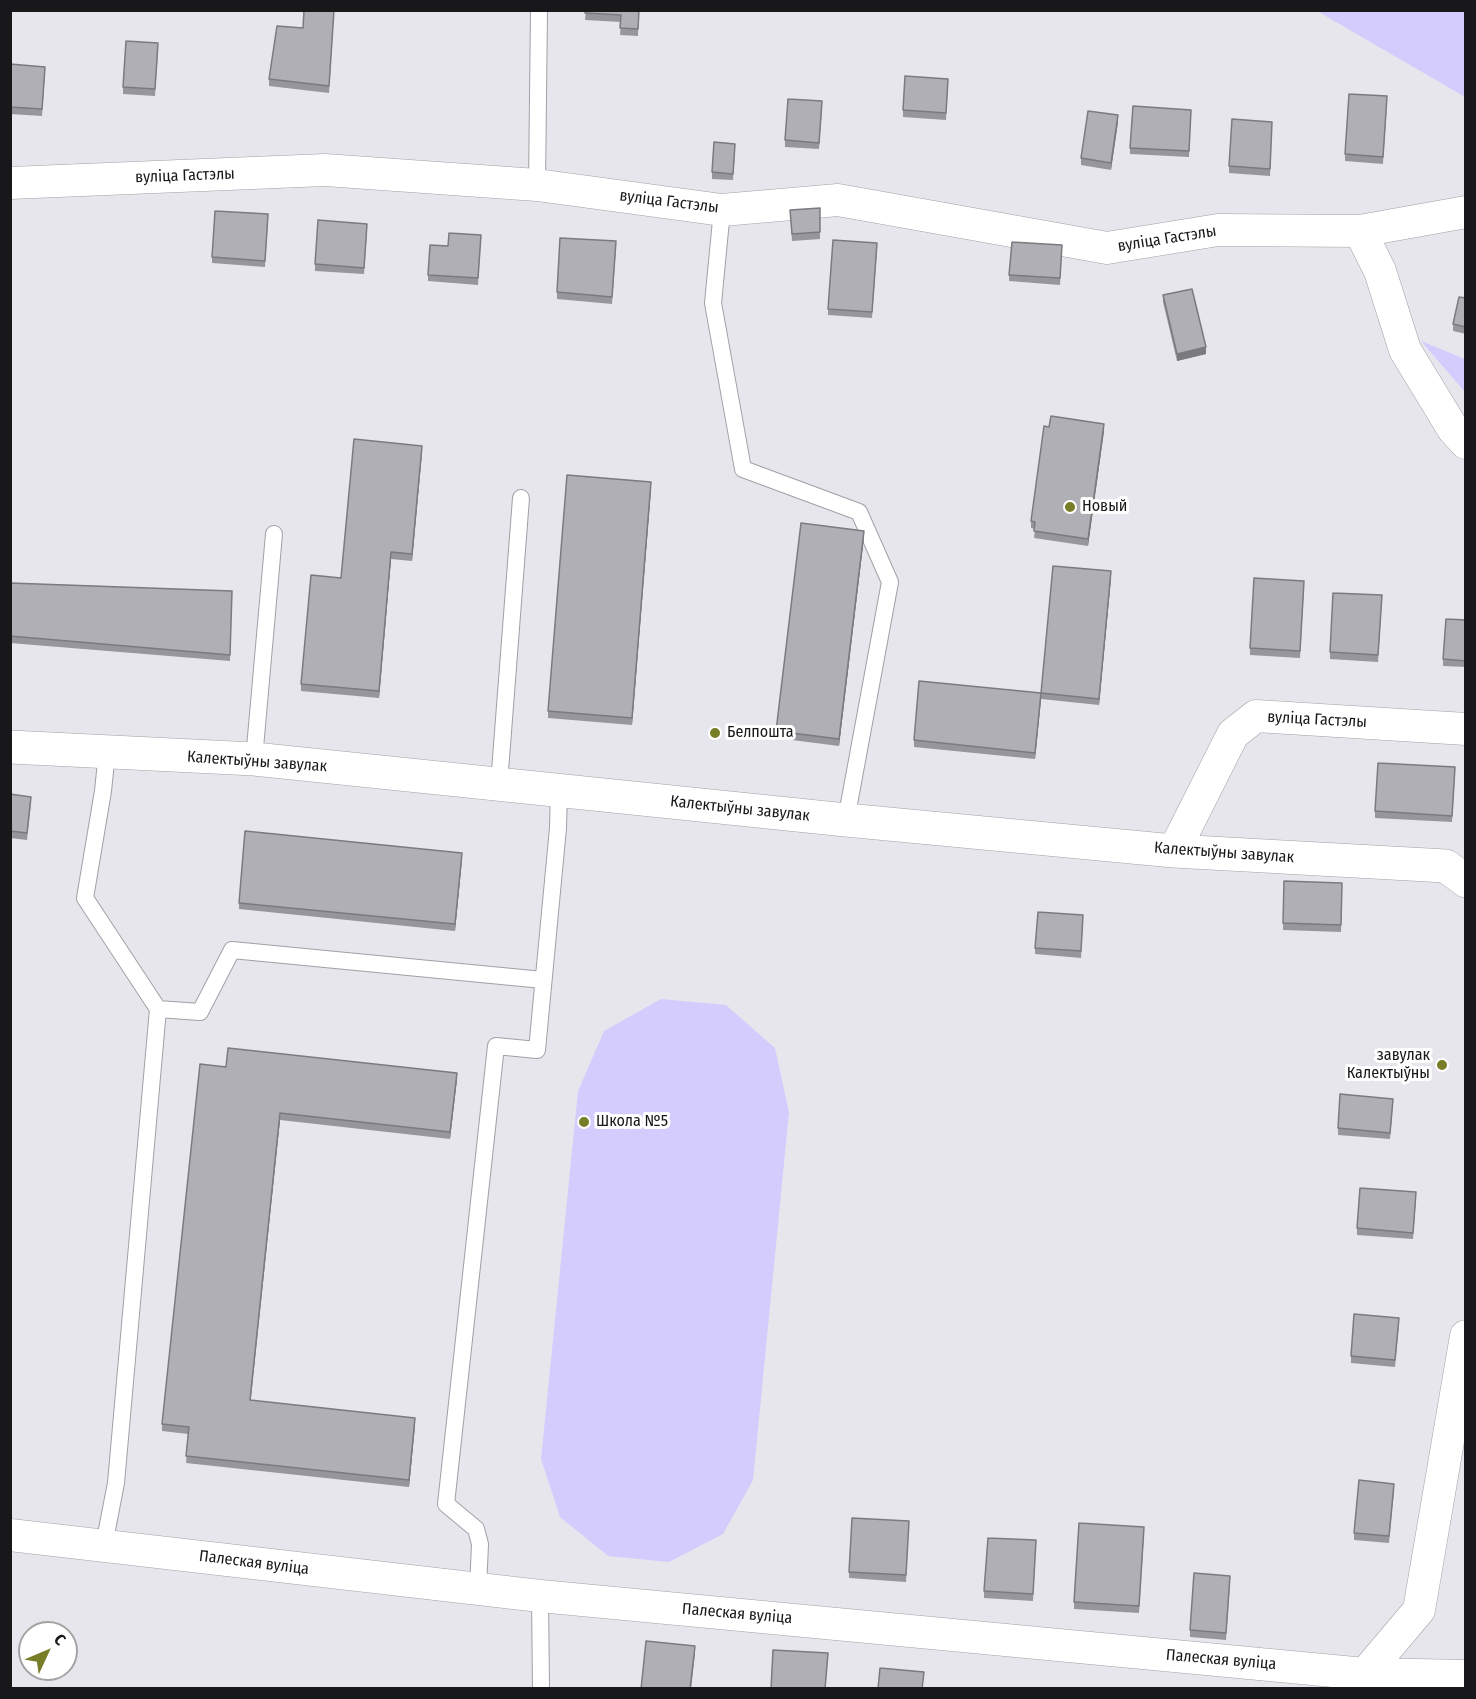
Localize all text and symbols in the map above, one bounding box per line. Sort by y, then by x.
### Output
street label: вуліца Гастэлы [135,165,235,187]
street label: вуліца Гастэлы [618,186,720,218]
street label: вуліца Гастэлы [1116,222,1218,256]
place label: Новый [1082,497,1127,517]
marker: Новый [1063,500,1077,514]
street label: вуліца Гастэлы [1267,708,1367,732]
place label: Белпошта [727,723,793,743]
marker: Белпошта [708,726,722,740]
street label: Калектыўны завулак [186,748,328,776]
street label: Калектыўны завулак [669,792,811,826]
street label: Калектыўны завулак [1153,839,1295,867]
place label: завулак Калектыўны [1347,1046,1430,1084]
marker: завулак Калектыўны [1435,1058,1449,1072]
place label: Школа №5 [596,1112,668,1132]
marker: Школа №5 [577,1115,591,1129]
street label: Палеская вуліца [198,1547,310,1579]
street label: Палеская вуліца [681,1600,793,1628]
north arrow [18,1621,78,1681]
text: С [50,1630,70,1649]
street label: Палеская вуліца [1165,1646,1277,1674]

